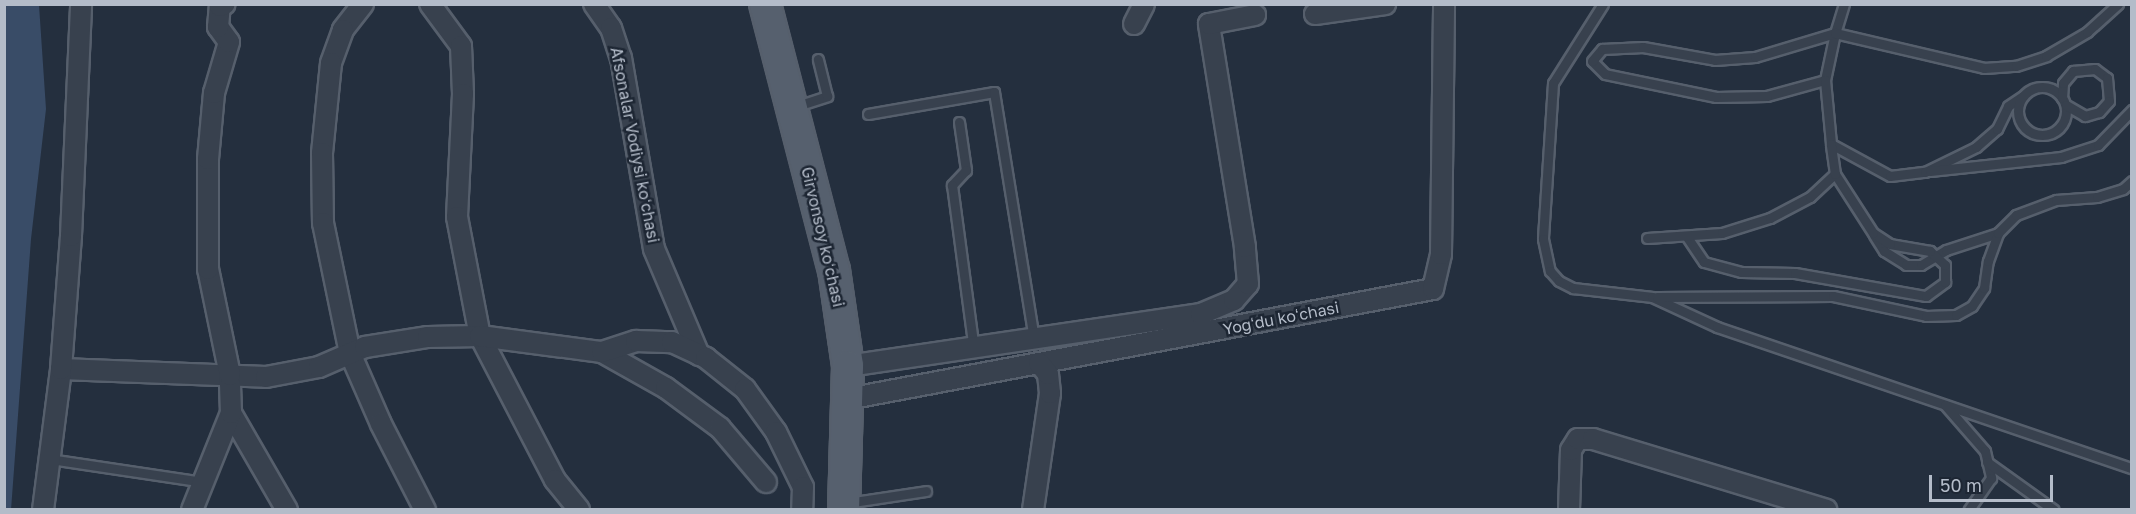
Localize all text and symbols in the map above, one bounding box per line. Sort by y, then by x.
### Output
street label: Afsonalar Vodiysi koʻchasi [607,45,663,245]
street label: Girvonsoy koʻchasi [798,165,848,309]
street label: Yogʻdu koʻchasi [1221,297,1341,339]
scale bar [1932,463,2056,501]
text: 50 m [1940,474,1982,496]

